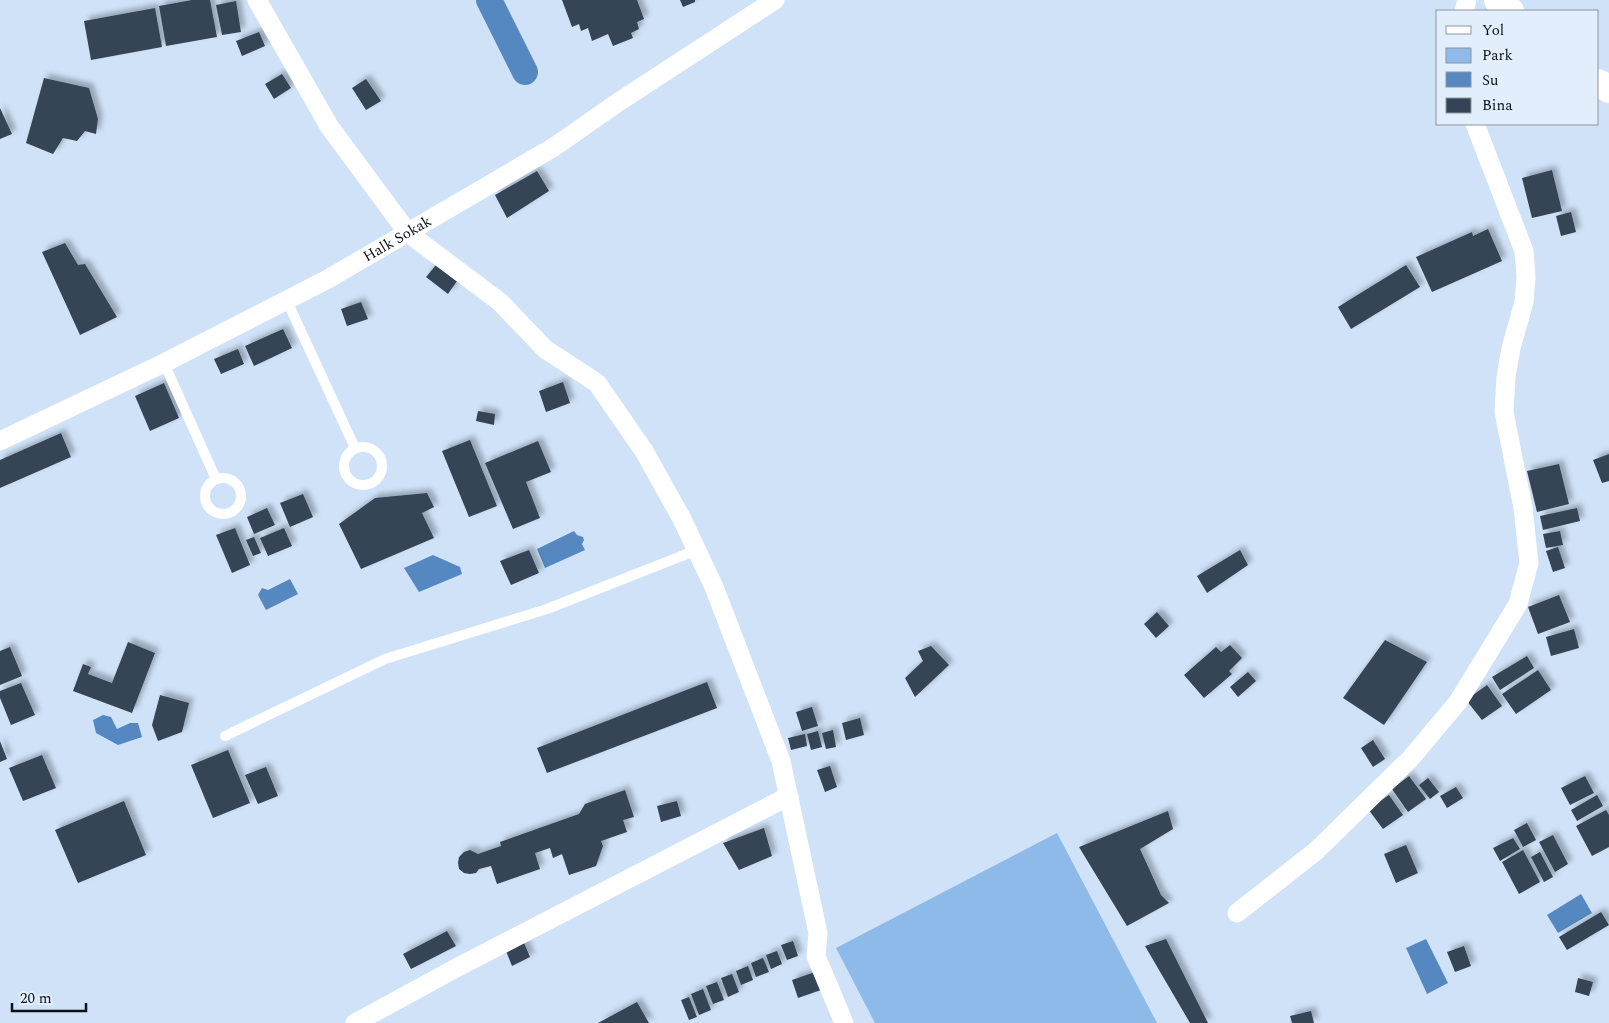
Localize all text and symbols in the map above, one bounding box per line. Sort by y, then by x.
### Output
legend [1436,10,1599,125]
text: Yol [1482,19,1504,42]
text: Park [1482,44,1513,67]
text: Su [1482,69,1498,92]
text: Bina [1482,94,1513,117]
street label: Halk Sokak [359,210,436,268]
scale bar [12,980,86,1012]
text: 20 m [20,987,52,1010]

